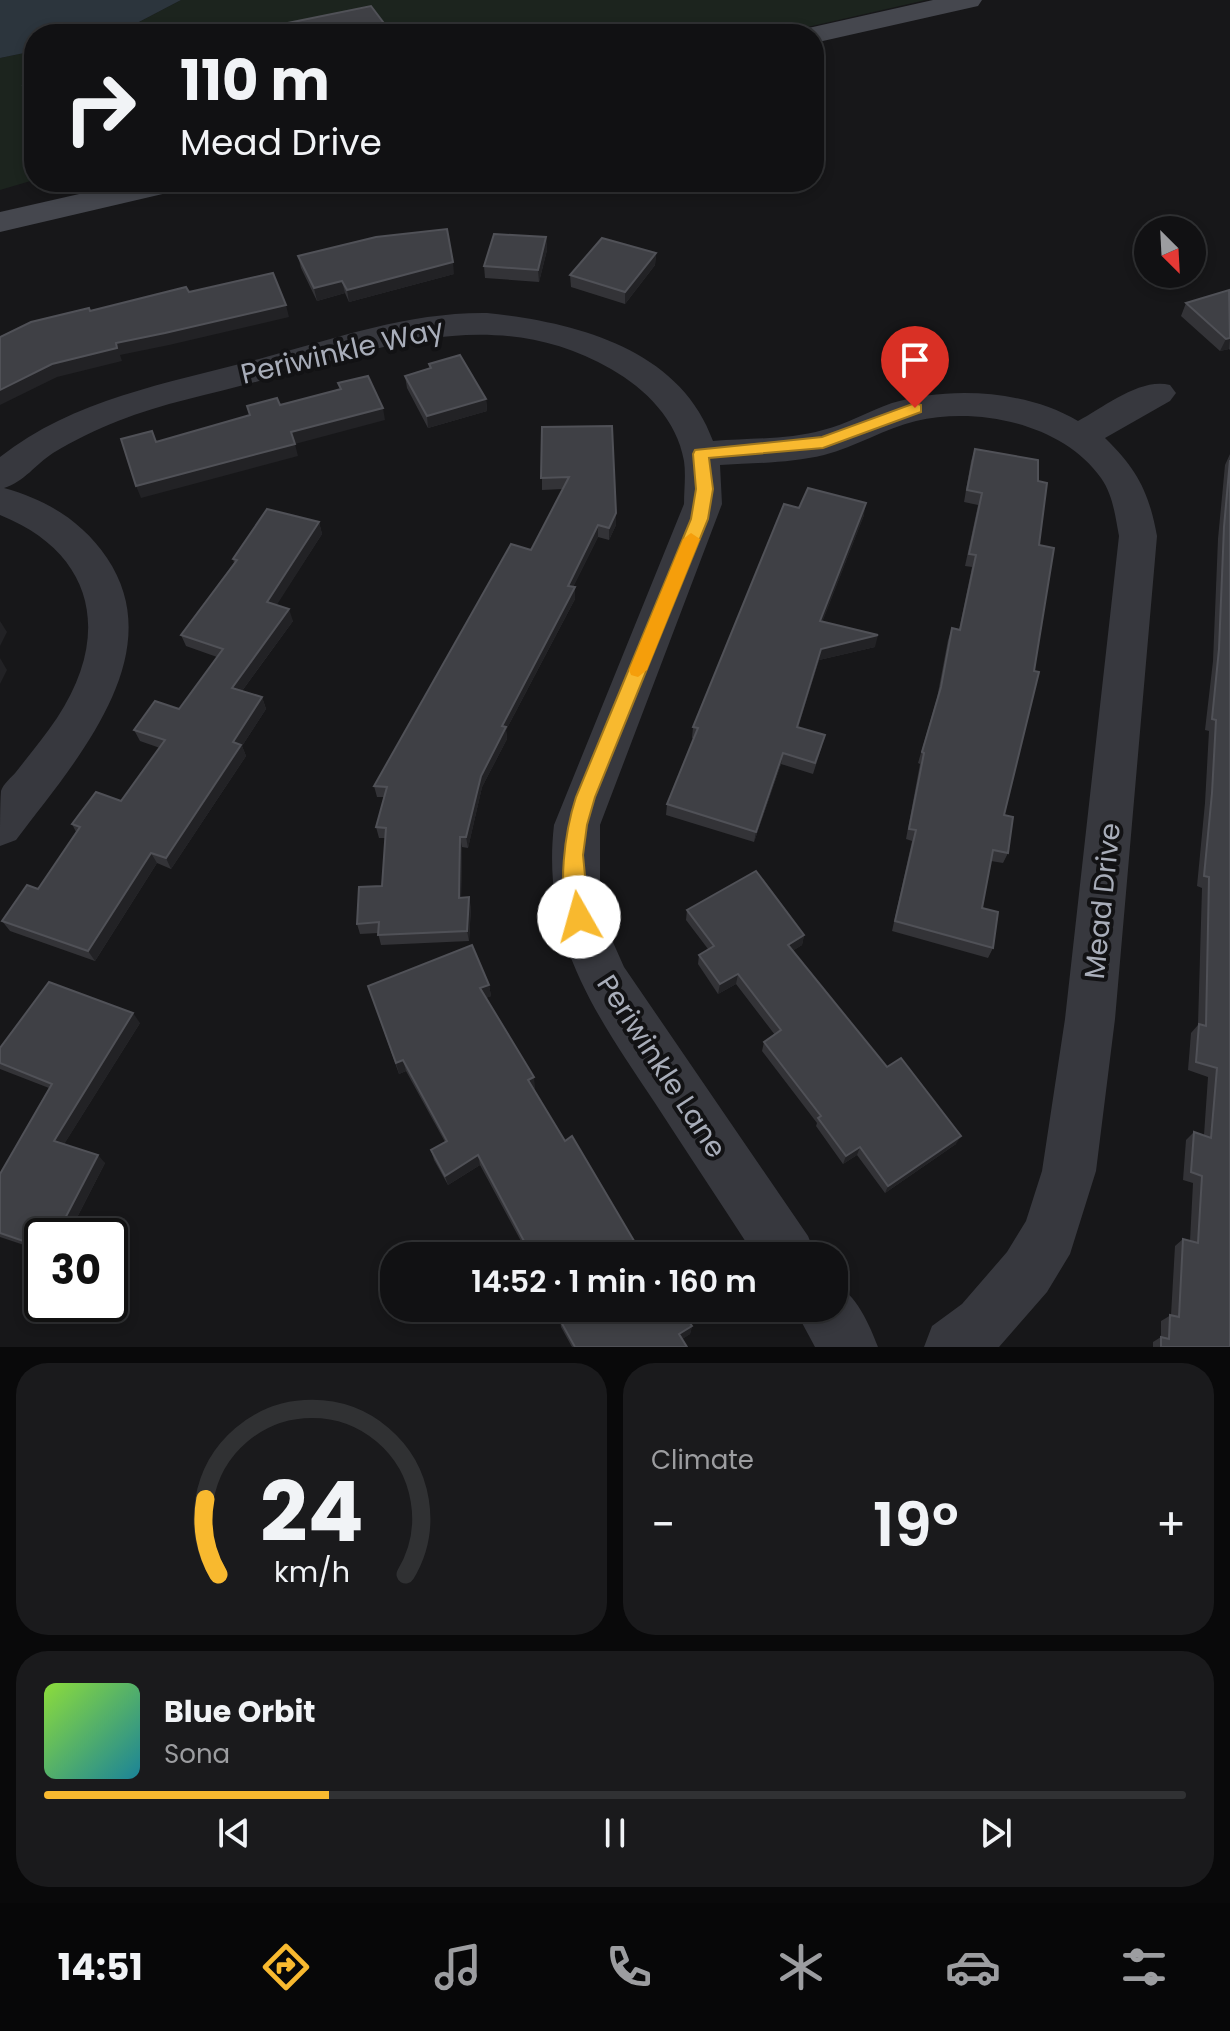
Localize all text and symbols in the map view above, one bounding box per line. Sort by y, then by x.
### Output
text: 110 m [180,41,330,120]
icon: right [48,56,152,160]
text: Mead Drive [180,117,382,168]
north arrow [1134,216,1206,288]
map controls [1134,216,1206,288]
street label: Periwinkle Way [237,309,447,394]
pin [881,326,949,408]
icon: arrive [893,338,937,382]
street label: Mead Drive [1075,821,1130,981]
position arrow [537,875,621,959]
street label: Periwinkle Lane [588,967,735,1165]
speed limit sign: 30 [24,1218,128,1322]
text: 14:52 · 1 min · 160 m [471,1260,757,1303]
text: Climate [651,1442,754,1478]
text: 24 [260,1454,363,1570]
text: 19° [873,1483,959,1567]
text: − [651,1494,675,1555]
text: + [1156,1494,1186,1555]
text: km/h [273,1552,350,1592]
text: Blue Orbit [164,1690,316,1733]
text: Sona [164,1736,230,1772]
icon: previous [212,1811,256,1855]
icon: pause [593,1811,637,1855]
icon: next [974,1811,1018,1855]
icon: directions [258,1939,314,1995]
icon: music [430,1939,486,1995]
icon: phone [601,1939,657,1995]
icon: climate [773,1939,829,1995]
icon: car [945,1939,1001,1995]
icon: filters [1116,1939,1172,1995]
text: 14:51 [58,1942,143,1993]

